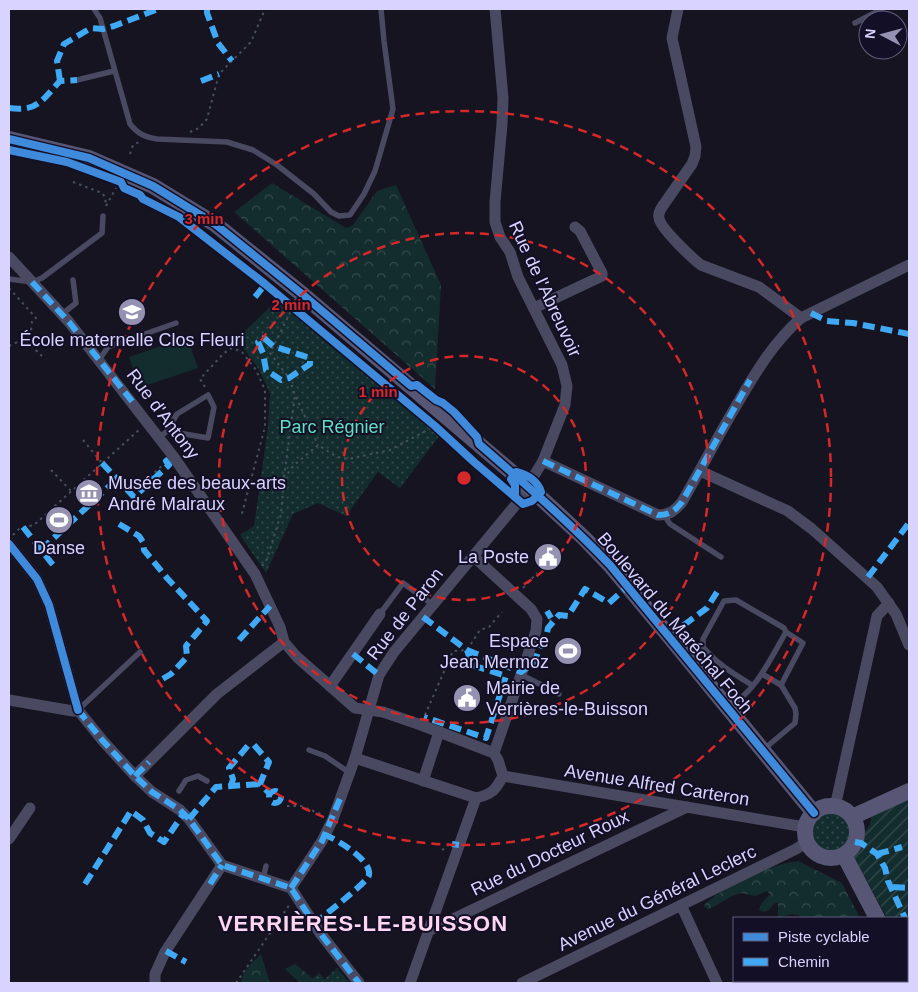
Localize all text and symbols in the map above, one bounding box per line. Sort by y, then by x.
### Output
north arrow [858,10,908,60]
text: N [862,28,879,40]
text: 3 min [184,210,224,227]
street label: Rue de l'Abreuvoir [505,218,585,360]
text: 2 min [271,296,311,313]
school or university icon: École maternelle Clos Fleuri [117,297,147,327]
place label: École maternelle Clos Fleuri [19,330,245,350]
street label: Rue d'Antony [123,365,203,463]
text: 1 min [358,383,398,400]
park label: Parc Régnier [279,417,385,437]
centre of rings [455,469,473,487]
place label: Musée des beaux-arts André Malraux [108,473,286,514]
museum icon: Musée des beaux-arts André Malraux [74,478,104,508]
sports icon: Danse [44,505,74,535]
street label: Boulevard du Maréchal Foch [593,528,757,718]
place label: Danse [33,538,85,558]
public building icon: La Poste [533,542,563,572]
place label: La Poste [458,547,529,567]
street label: Rue de Paron [363,564,447,664]
place label: Espace Jean Mermoz [440,631,549,672]
sports icon: Espace Jean Mermoz [553,636,583,666]
place label: Mairie de Verrières-le-Buisson [486,678,648,719]
public building icon: Mairie de Verrières-le-Buisson [452,683,482,713]
street label: Avenue Alfred Carteron [563,761,751,809]
street label: Rue du Docteur Roux [468,806,632,900]
street label: Avenue du Général Leclerc [555,841,759,955]
district label: VERRIÈRES-LE-BUISSON [218,911,508,936]
legend [733,917,908,982]
text: Piste cyclable [778,928,870,945]
text: Chemin [778,953,830,970]

